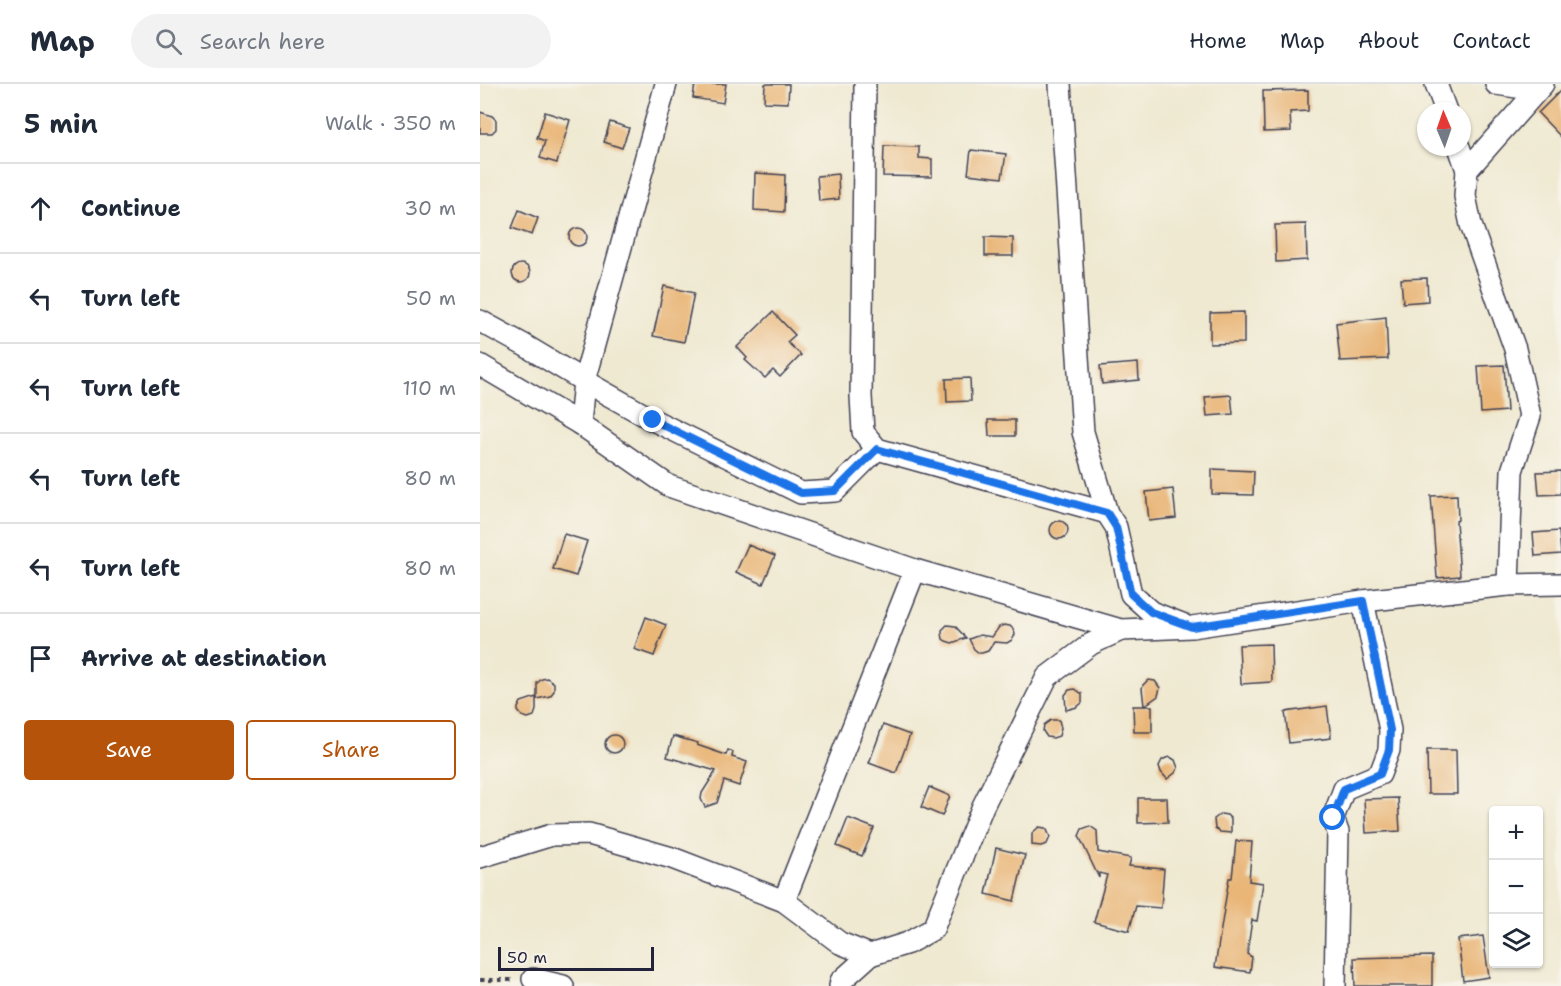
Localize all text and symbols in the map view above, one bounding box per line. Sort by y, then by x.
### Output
search box [131,14,551,68]
text: Map [30,22,95,60]
icon: search [152,25,185,58]
text: Search here [200,27,325,56]
text: Home [1189,27,1247,55]
text: Map [1280,27,1325,55]
text: About [1358,27,1419,55]
text: Contact [1452,27,1531,55]
north arrow [1417,102,1471,156]
text: 5 min [24,106,98,141]
text: Walk · 350 m [325,110,456,136]
icon: ahead [24,192,57,225]
text: Continue [81,194,181,223]
text: 30 m [404,195,456,221]
icon: left [24,282,57,315]
text: Turn left [81,284,180,313]
text: 50 m [406,285,456,311]
icon: left [24,372,57,405]
text: Turn left [81,374,180,403]
text: 110 m [402,375,456,401]
route end [639,406,665,432]
icon: left [24,462,57,495]
text: Turn left [81,464,180,493]
text: 80 m [404,465,456,491]
icon: left [24,552,57,585]
text: Turn left [81,554,180,583]
text: 80 m [404,555,456,581]
icon: arrive [24,642,57,675]
text: Arrive at destination [81,644,327,673]
button: Save [24,720,234,780]
button: Share [246,720,456,780]
route start [1319,804,1345,830]
map controls [1489,806,1543,968]
button: + [1489,806,1543,860]
button: − [1489,860,1543,914]
button: layers [1489,914,1543,968]
scale bar [498,944,654,972]
text: 50 m [507,947,547,968]

